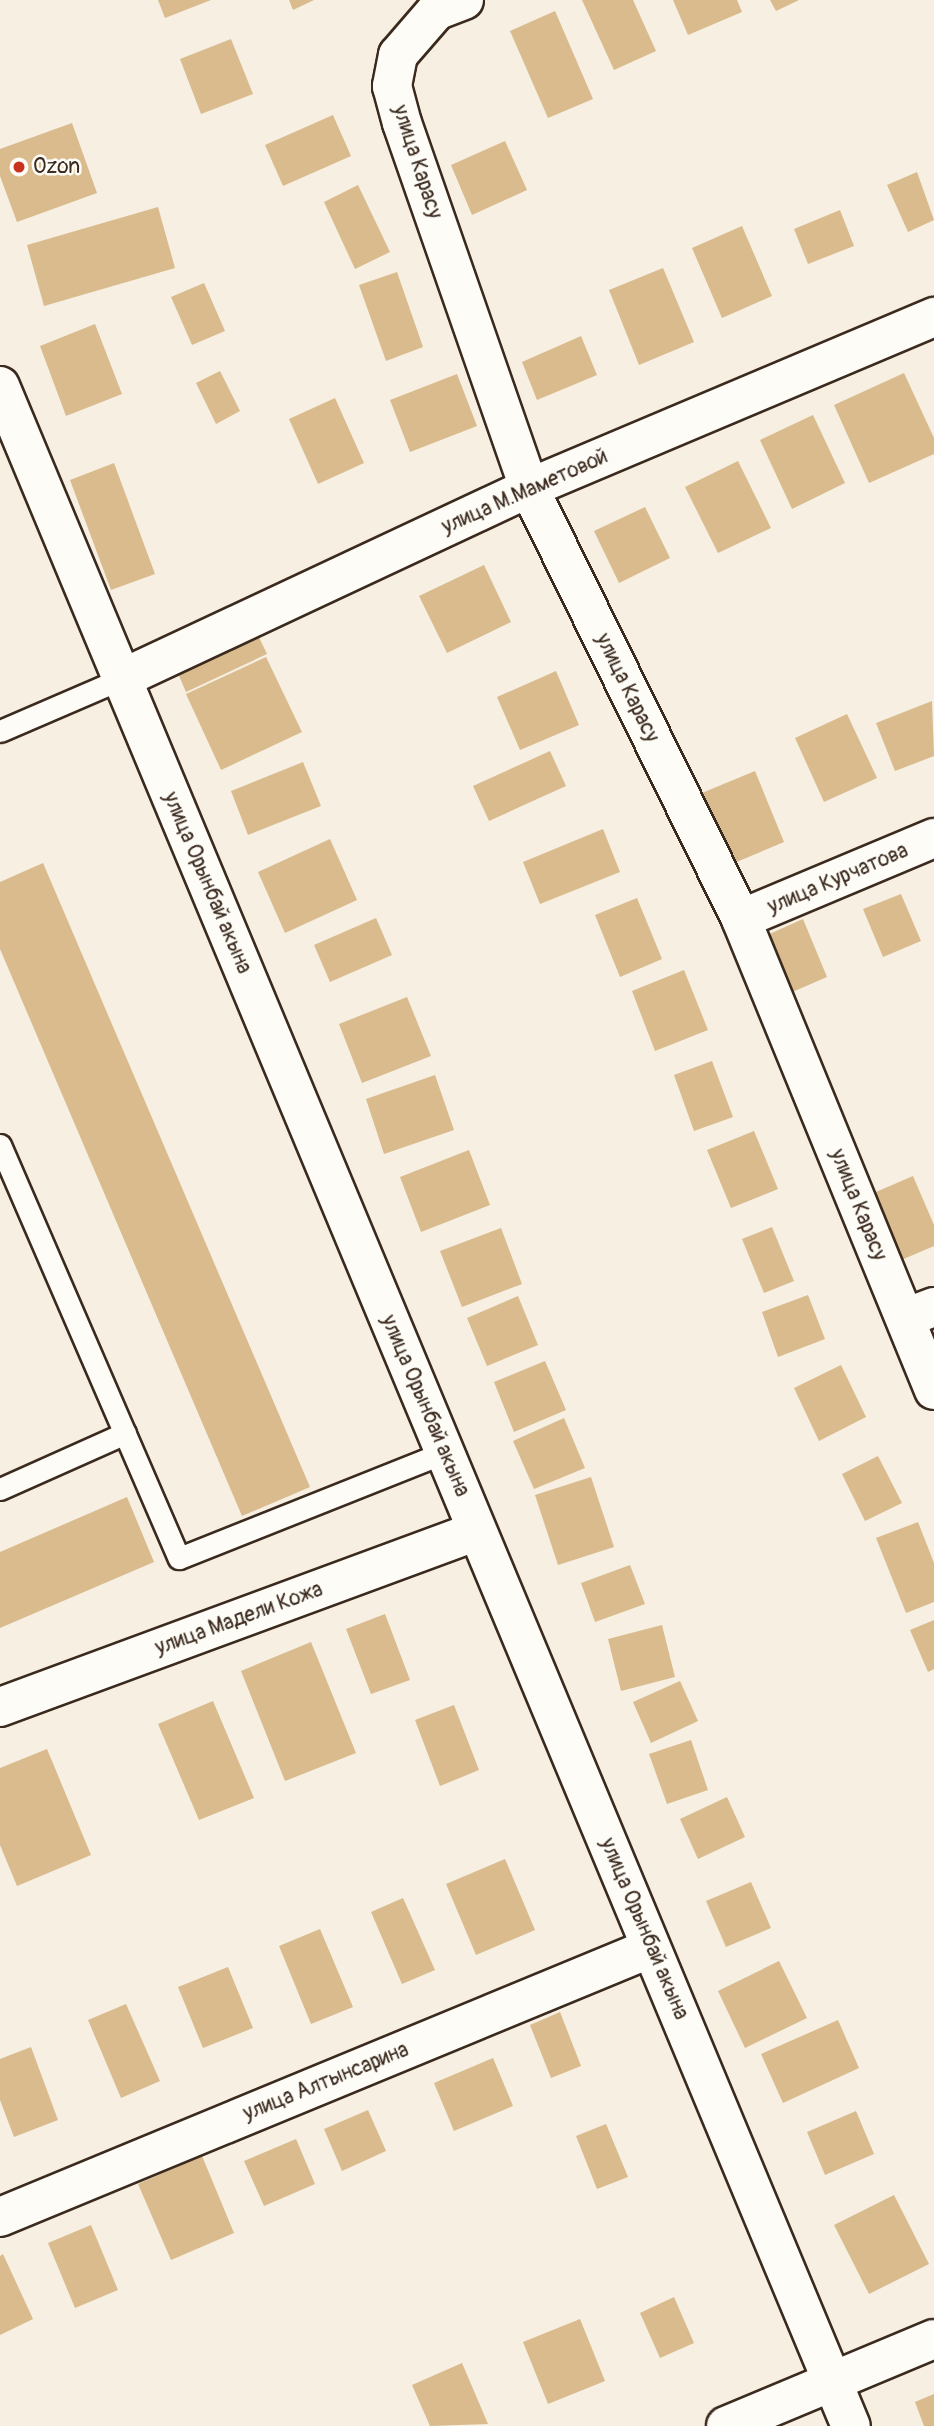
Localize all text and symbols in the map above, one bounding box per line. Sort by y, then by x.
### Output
street label: улица Карасу [387,102,447,222]
place label: Ozon [33,154,80,180]
marker: Ozon [11,159,27,175]
street label: улица М.Маметовой [438,444,612,540]
street label: улица Карасу [590,629,664,747]
street label: улица Орынбай акына [157,788,257,978]
street label: улица Курчатова [764,838,912,920]
street label: улица Карасу [824,1146,892,1264]
street label: улица Орынбай акына [375,1311,475,1501]
street label: улица Мадели Кожа [152,1577,326,1661]
street label: улица Орынбай акына [594,1834,694,2024]
street label: улица Алтынсарина [240,2037,412,2127]

